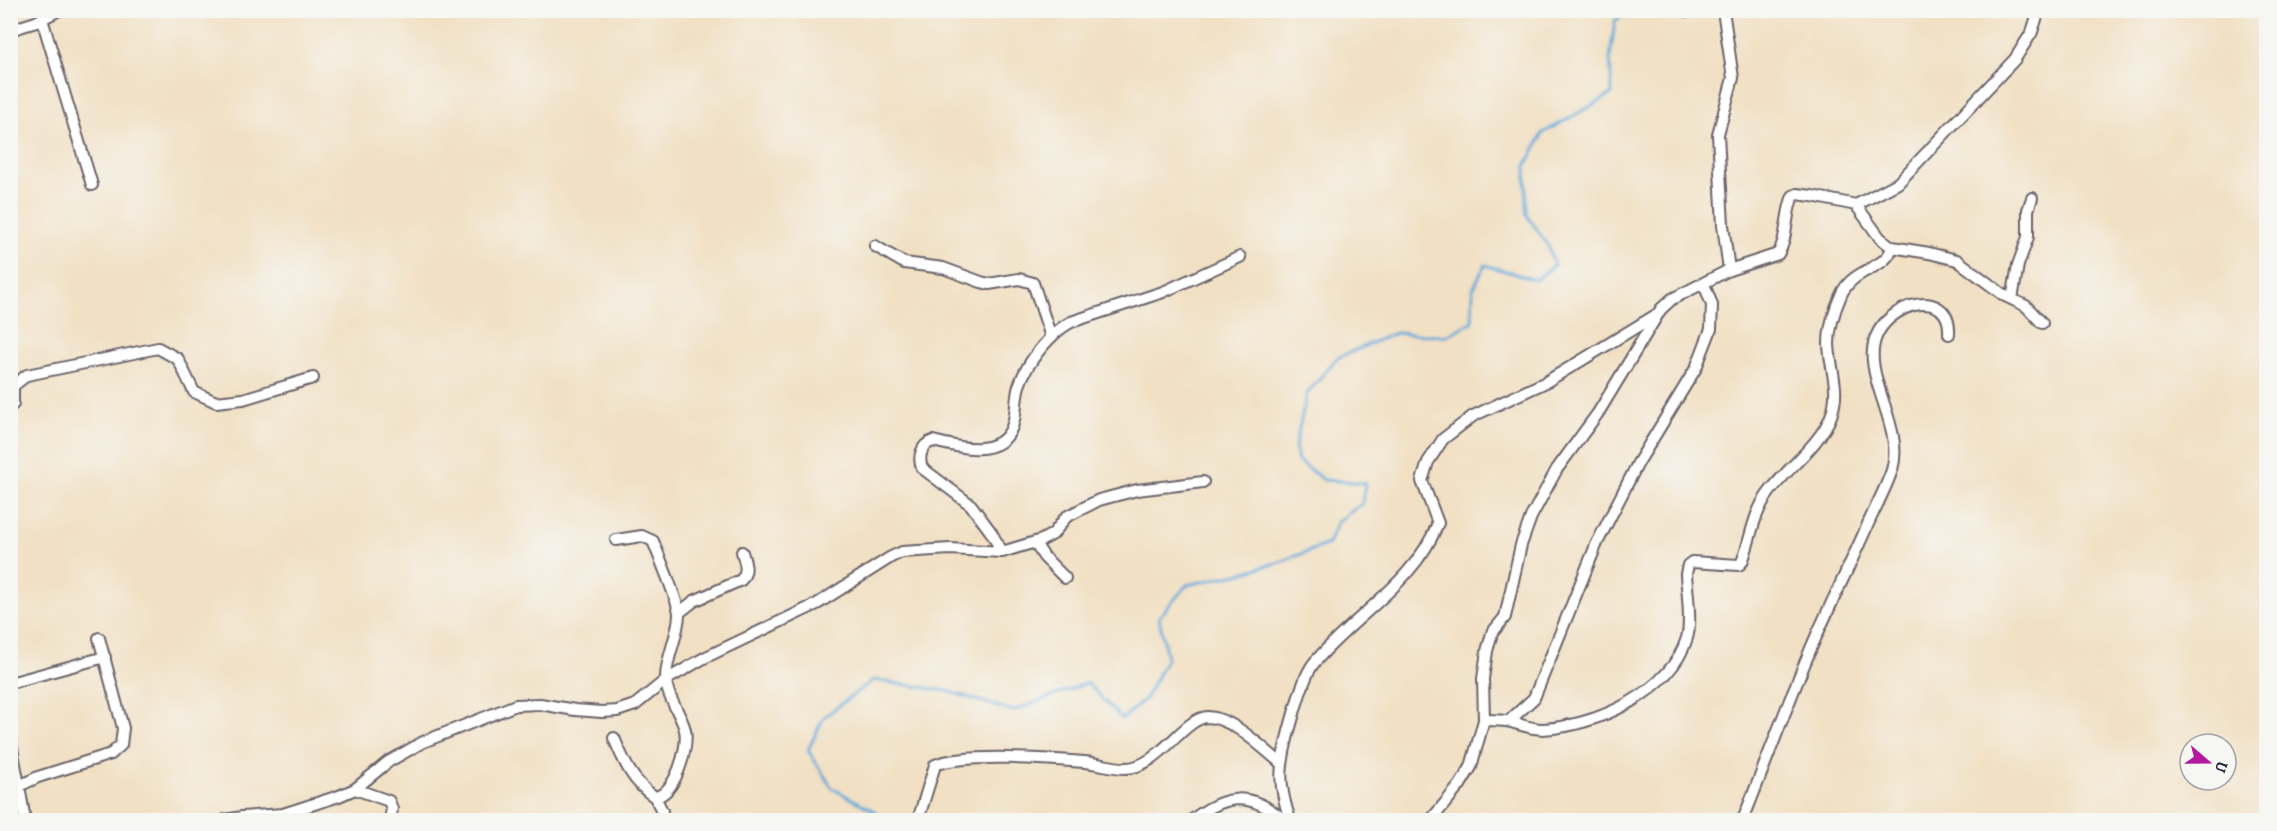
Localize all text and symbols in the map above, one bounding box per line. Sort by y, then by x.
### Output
north arrow [2178,732,2238,792]
text: U [2209,758,2233,776]

